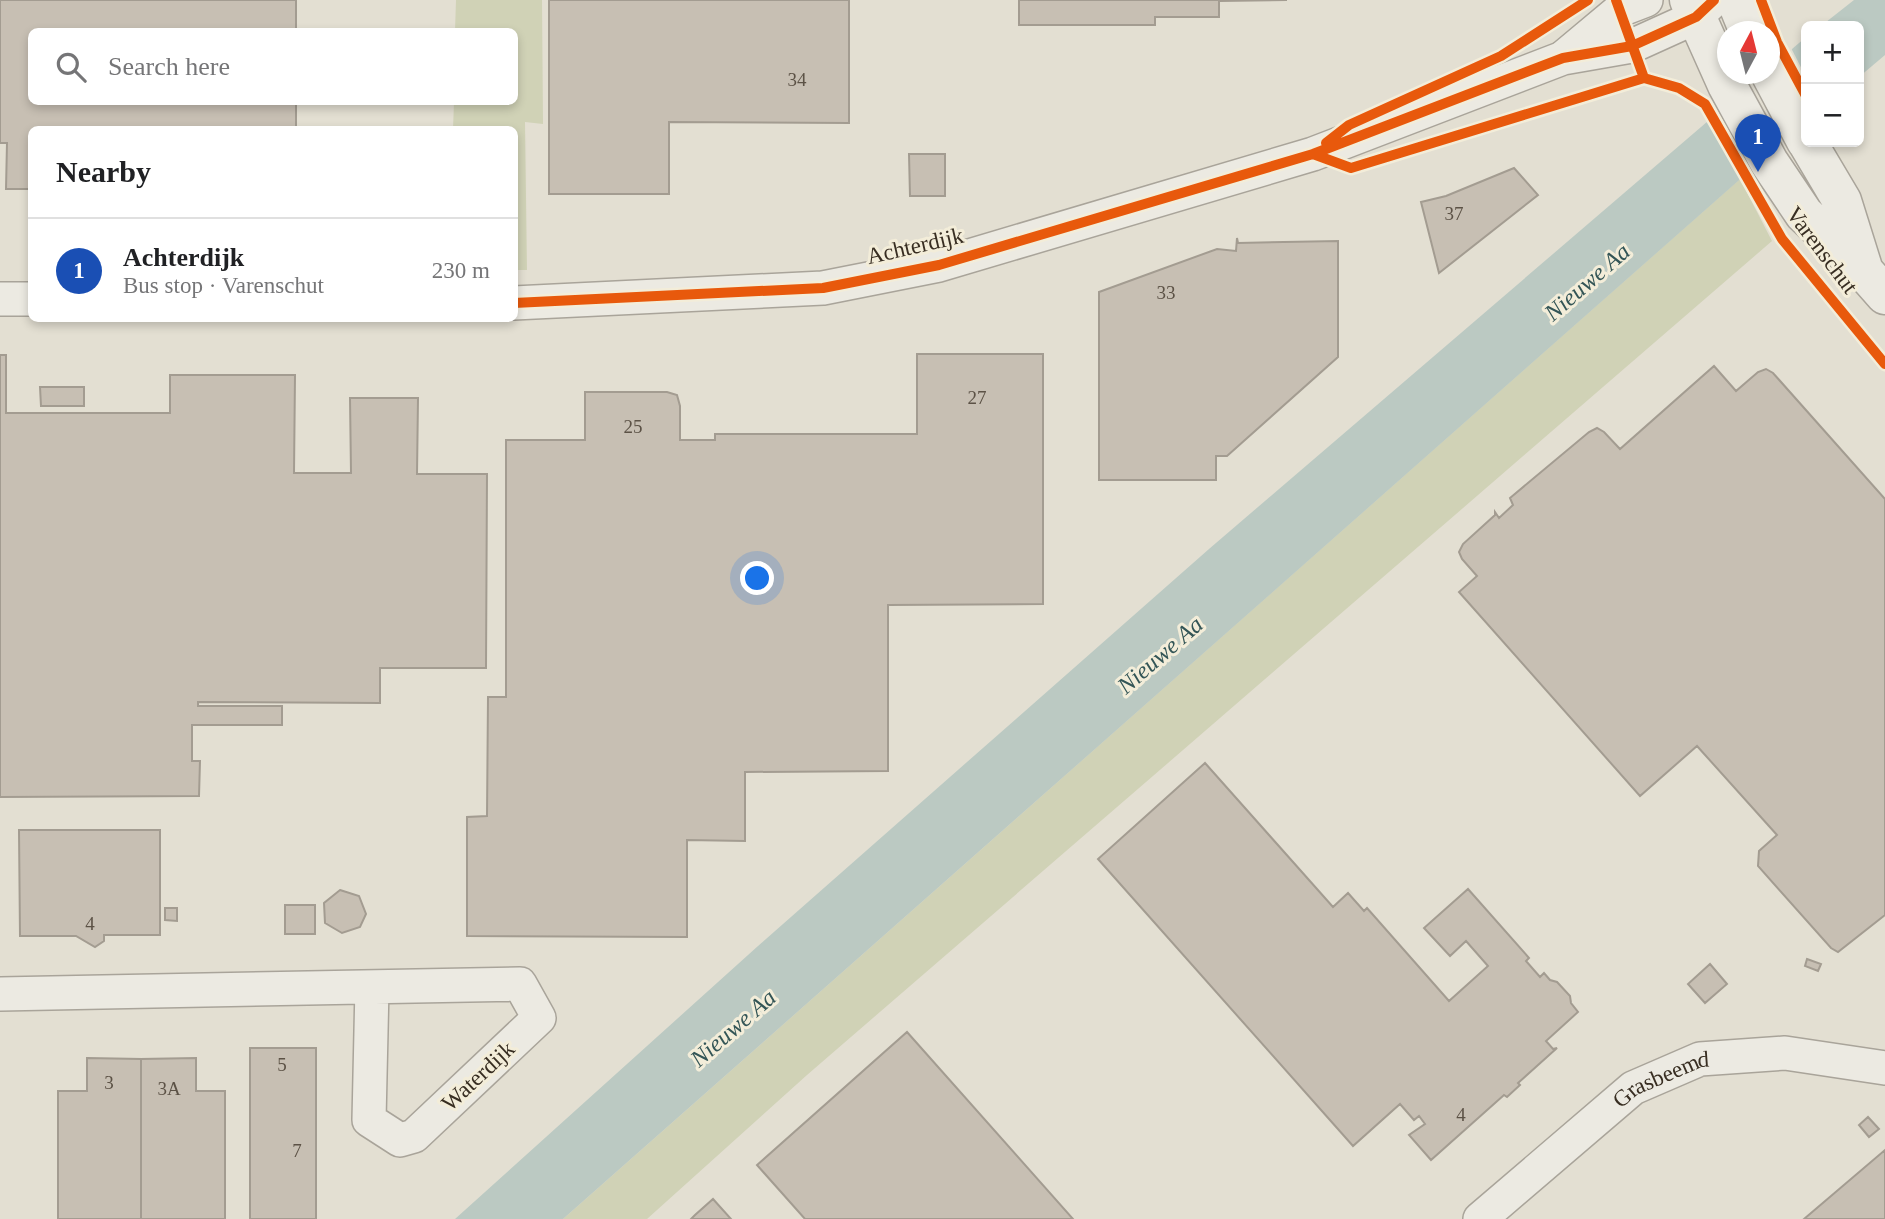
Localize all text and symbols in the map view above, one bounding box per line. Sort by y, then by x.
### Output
north arrow [1717,21,1780,84]
map controls [1801,21,1864,147]
button: + [1801,21,1864,84]
search box [28,28,518,105]
icon: search [52,48,90,86]
text: Search here [108,52,230,81]
house number: 34 [788,69,807,90]
button: − [1801,84,1864,147]
pin: 1 [1735,114,1781,172]
text: Nearby [56,155,151,188]
street label: Varenschut [1781,202,1863,299]
house number: 37 [1445,203,1464,224]
street label: Achterdijk [864,223,966,269]
water label: Nieuwe Aa [1538,238,1635,327]
text: Achterdijk [123,243,244,272]
text: 1 [73,258,85,283]
text: 230 m [432,258,490,283]
text: Bus stop · Varenschut [123,273,324,298]
house number: 33 [1157,282,1176,303]
house number: 27 [968,387,987,408]
house number: 25 [624,416,643,437]
your location [740,561,774,595]
water label: Nieuwe Aa [1111,611,1208,700]
house number: 4 [85,913,95,934]
water label: Nieuwe Aa [684,984,781,1073]
street label: Waterdijk [437,1036,520,1116]
street label: Grasbeemd [1608,1046,1710,1112]
house number: 5 [277,1054,287,1075]
house number: 3 [104,1072,114,1093]
house number: 3A [157,1078,181,1099]
house number: 4 [1456,1104,1466,1125]
house number: 7 [292,1140,302,1161]

